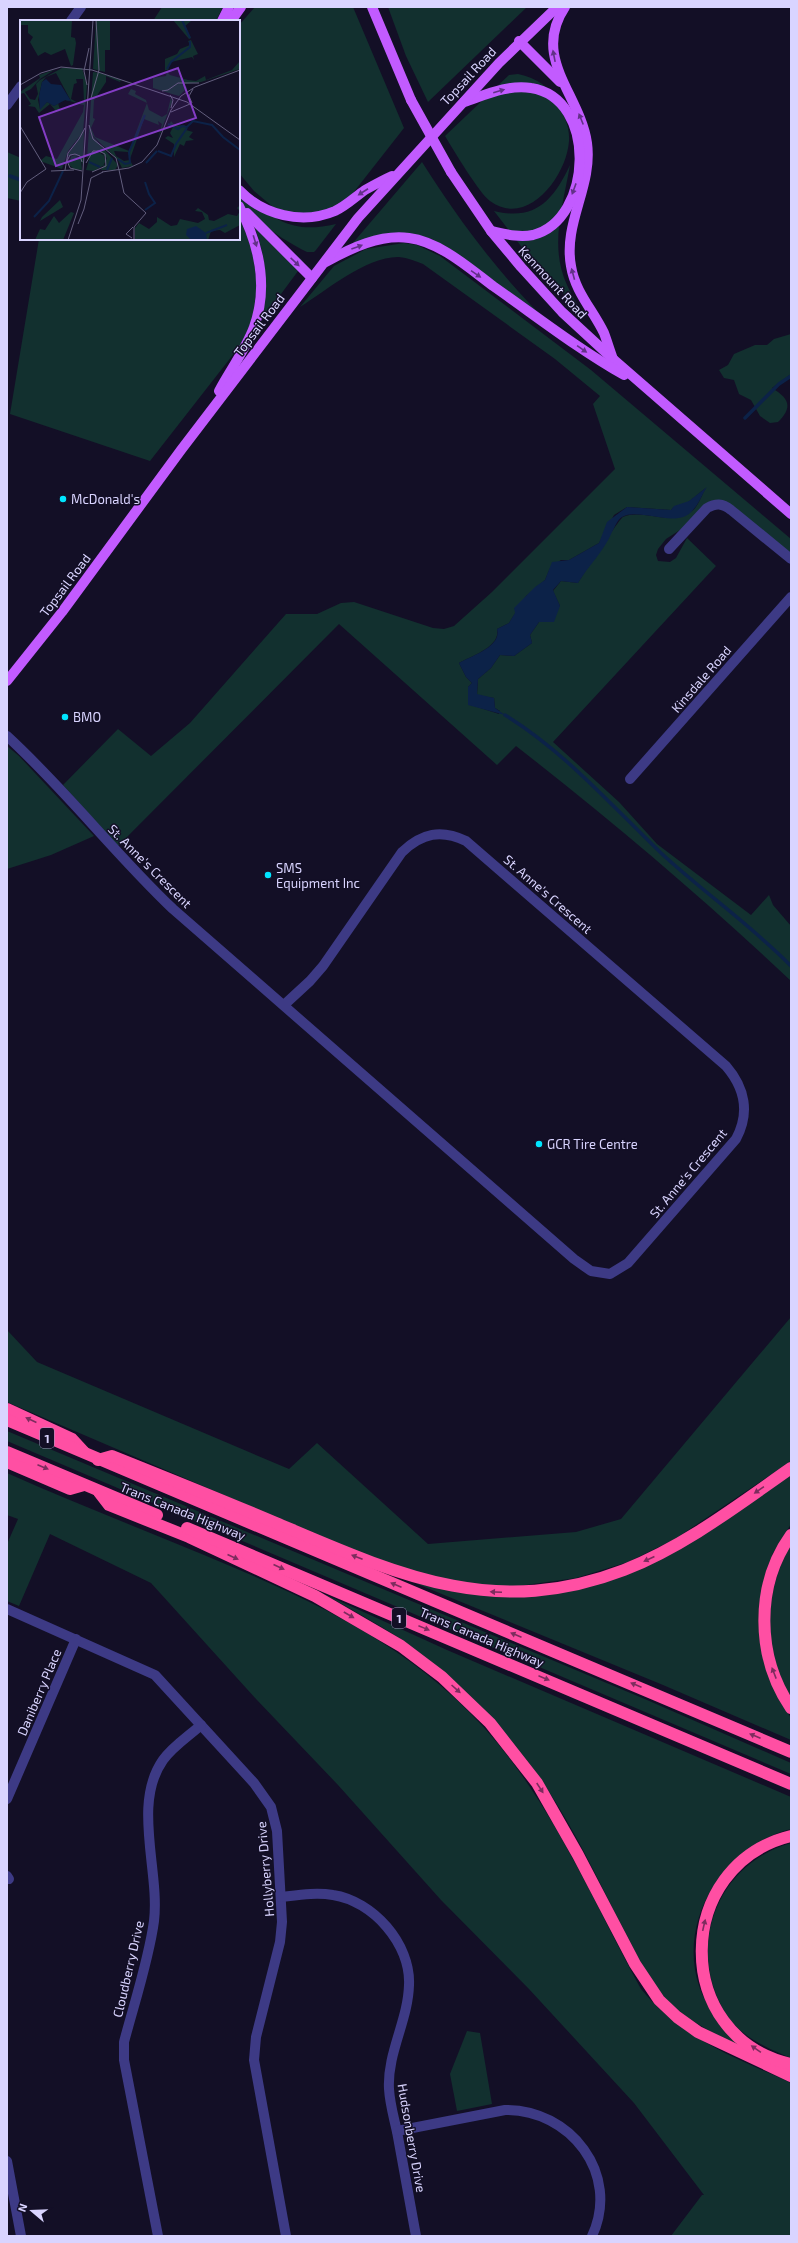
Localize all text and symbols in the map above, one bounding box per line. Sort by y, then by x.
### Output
inset map [20,20,240,240]
street label: Topsail Road [437,43,499,109]
one-way arrow [550,49,556,62]
one-way arrow [493,88,505,94]
one-way arrow [577,113,583,125]
one-way arrow [571,184,577,196]
one-way arrow [358,188,368,196]
one-way arrow [252,236,258,248]
street label: Kenmount Road [515,242,591,322]
one-way arrow [352,243,364,249]
one-way arrow [290,258,300,267]
one-way arrow [570,268,576,280]
one-way arrow [471,270,481,278]
street label: Topsail Road [230,290,288,360]
one-way arrow [577,345,587,353]
place label: McDonald's [71,491,140,507]
marker: McDonald's [58,494,68,504]
street label: Topsail Road [36,550,94,620]
street label: Kinsdale Road [668,642,734,716]
place label: BMO [73,709,101,725]
marker: BMO [60,712,70,722]
street label: St. Anne's Crescent [105,821,195,911]
street label: St. Anne's Crescent [501,851,595,937]
place label: SMS Equipment Inc [276,860,360,891]
marker: SMS Equipment Inc [263,870,273,880]
street label: St. Anne's Crescent [646,1125,730,1221]
place label: GCR Tire Centre [547,1136,638,1152]
marker: GCR Tire Centre [534,1139,544,1149]
one-way arrow [25,1417,36,1423]
road number: 1 [40,1428,54,1448]
one-way arrow [37,1465,49,1471]
street label: Trans Canada Highway [118,1479,248,1544]
one-way arrow [754,1486,764,1494]
one-way arrow [227,1554,239,1560]
one-way arrow [351,1554,363,1560]
one-way arrow [643,1556,655,1562]
one-way arrow [273,1564,285,1570]
one-way arrow [390,1582,401,1588]
one-way arrow [489,1589,502,1595]
street label: Trans Canada Highway [417,1603,547,1671]
road number: 1 [392,1608,406,1628]
one-way arrow [343,1612,355,1619]
one-way arrow [419,1626,431,1632]
one-way arrow [510,1632,521,1638]
street label: Daniberry Place [14,1646,64,1738]
one-way arrow [771,1667,777,1679]
one-way arrow [539,1676,551,1682]
one-way arrow [630,1682,641,1688]
one-way arrow [451,1684,460,1693]
one-way arrow [749,1733,761,1739]
one-way arrow [536,1782,543,1794]
street label: Hollyberry Drive [253,1821,277,1917]
street label: Cloudberry Drive [109,1919,147,2019]
one-way arrow [701,1919,707,1931]
one-way arrow [750,2045,761,2053]
street label: Hudsonberry Drive [395,2082,429,2194]
north arrow [12,2191,52,2231]
text: N [15,2202,30,2213]

